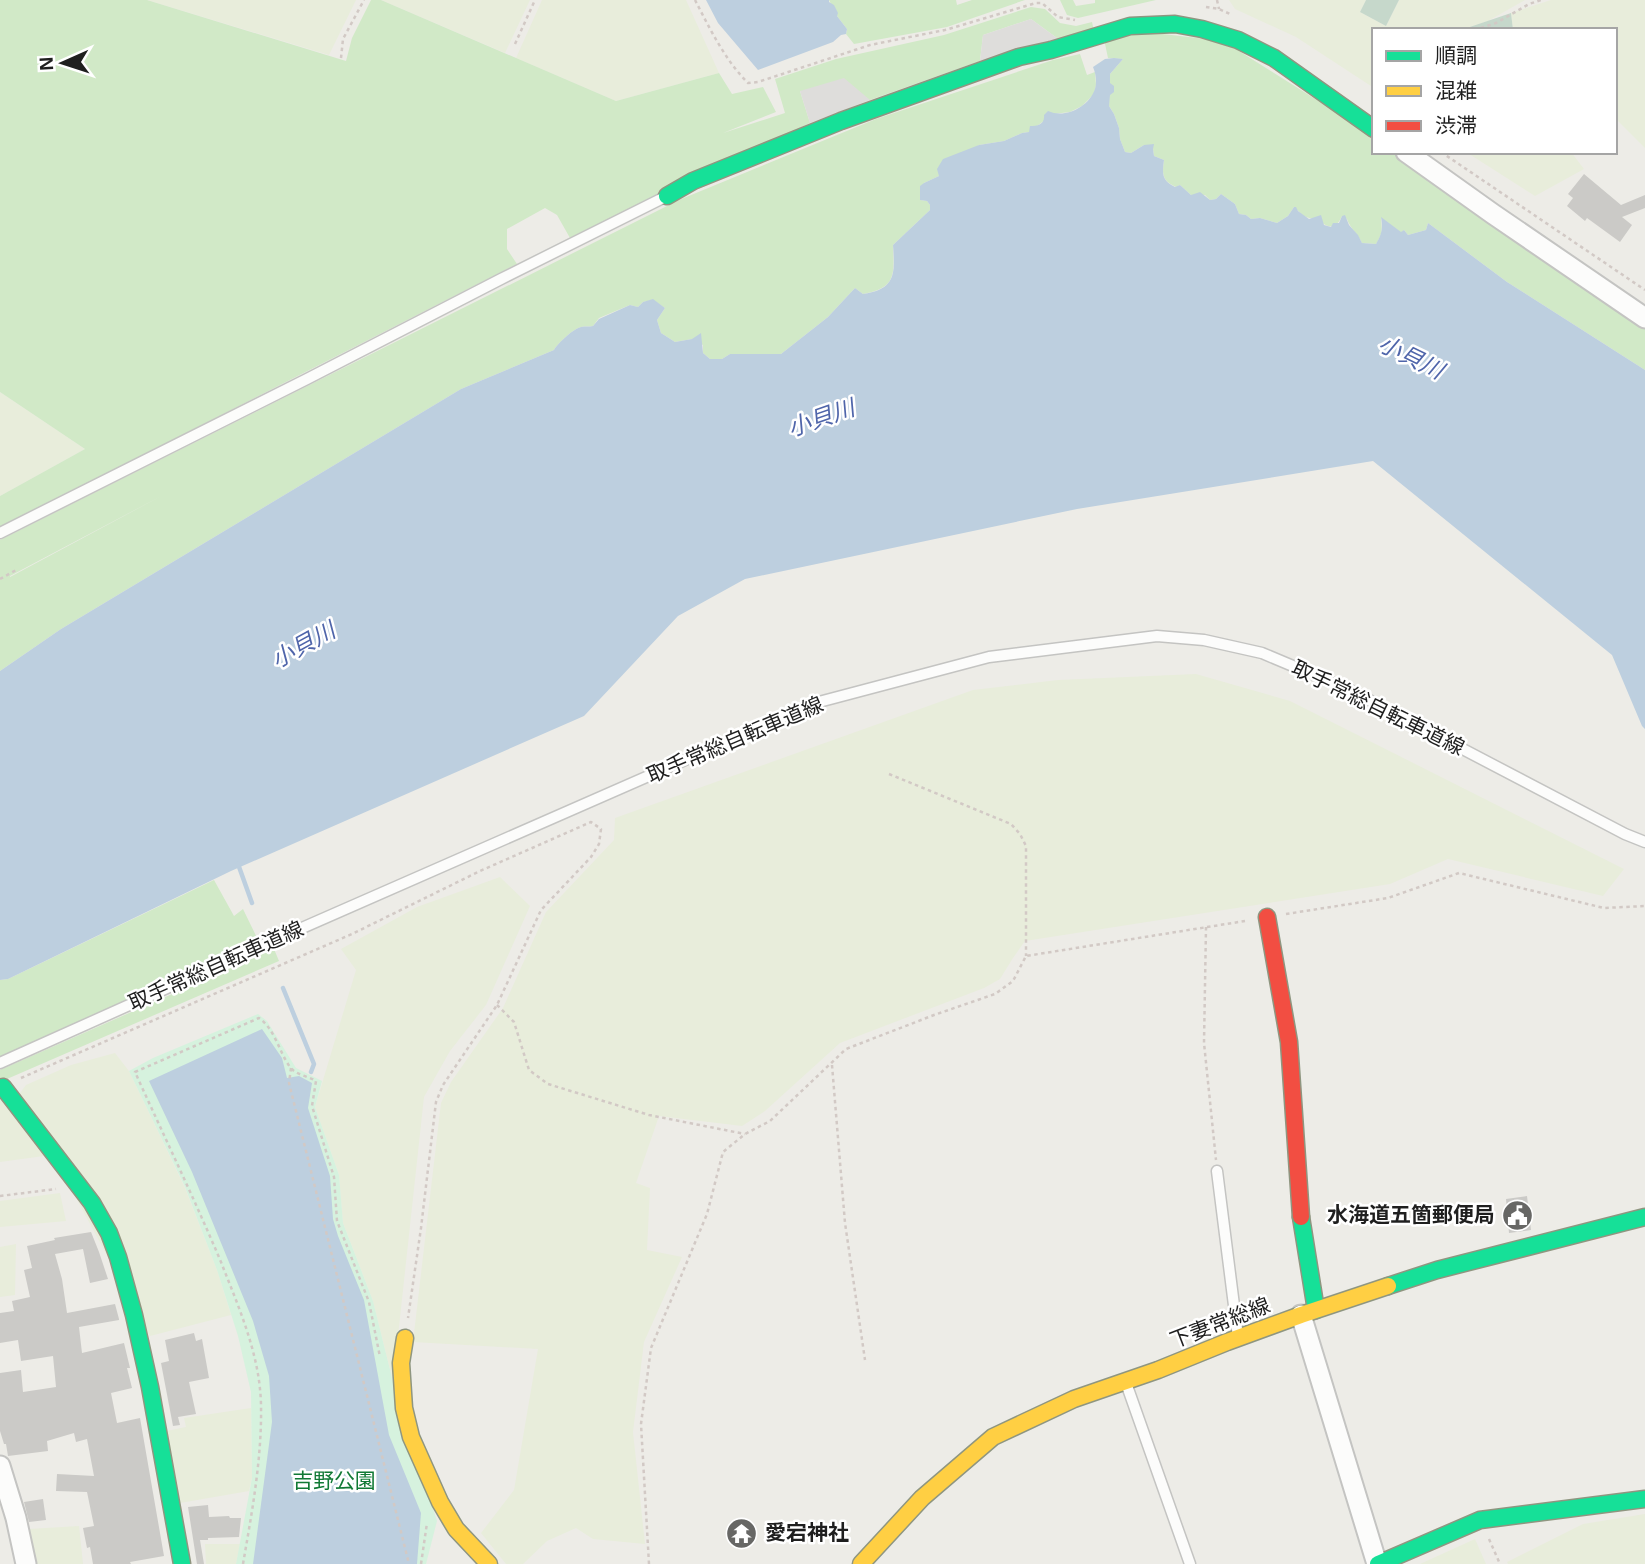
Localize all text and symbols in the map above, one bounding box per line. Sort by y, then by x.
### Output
north arrow [28,28,98,98]
legend [1372,28,1617,154]
text: 順調 [1435,44,1477,67]
text: N [36,56,57,71]
text: 混雑 [1435,79,1477,102]
text: 渋滞 [1435,114,1477,137]
water label: 小貝川 [1374,330,1450,385]
water label: 小貝川 [784,393,861,442]
water label: 小貝川 [267,615,342,673]
street label: 取手常総自転車道線 [1288,656,1468,759]
street label: 取手常総自転車道線 [643,692,826,787]
street label: 取手常総自転車道線 [125,917,307,1014]
public building icon: 水海道五箇郵便局 [1501,1198,1535,1232]
place label: 水海道五箇郵便局 [1327,1203,1495,1226]
street label: 下妻常総線 [1167,1293,1273,1352]
park label: 吉野公園 [292,1469,376,1492]
temple icon: 愛宕神社 [725,1516,759,1550]
place label: 愛宕神社 [765,1521,849,1544]

